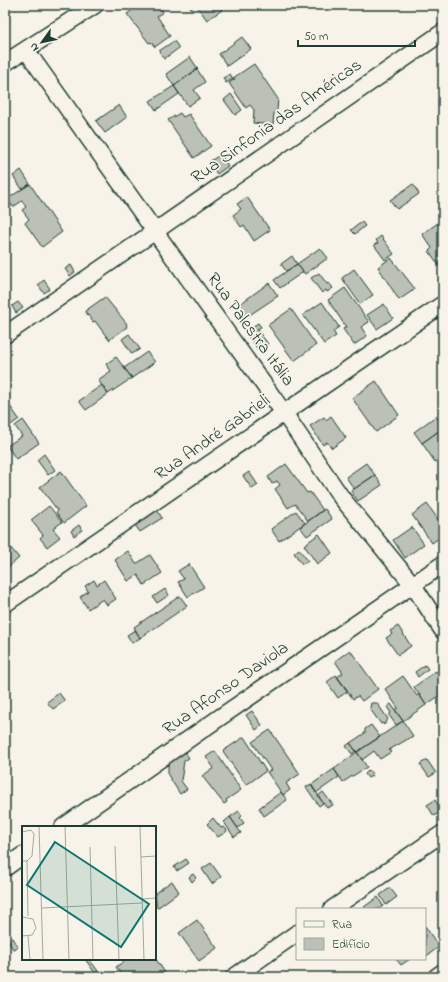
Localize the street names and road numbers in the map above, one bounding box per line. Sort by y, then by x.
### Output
street label: Rua Sinfonia das Américas [186,53,368,191]
street label: Rua Palestra Itália [200,268,300,392]
street label: Rua André Gabrieli [150,388,276,488]
street label: Rua Afonso Daviola [158,636,294,742]

